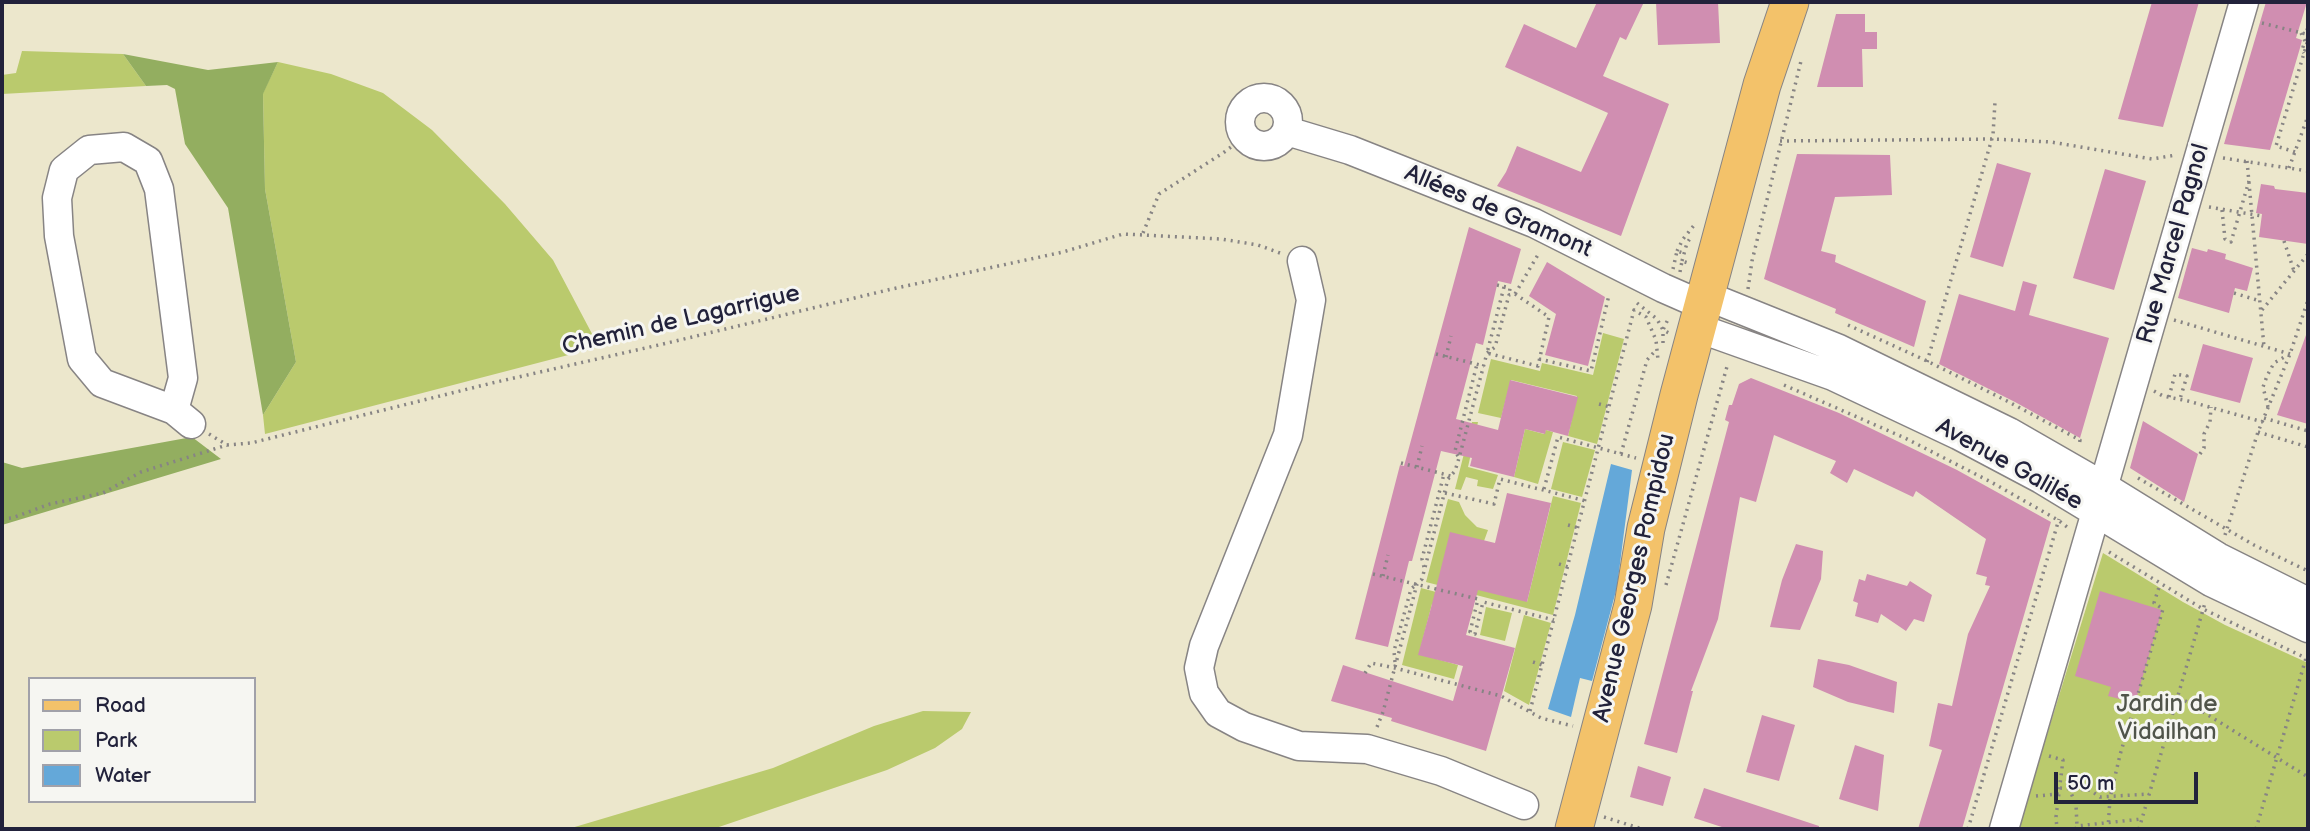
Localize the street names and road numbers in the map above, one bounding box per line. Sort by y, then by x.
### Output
street label: Rue Marcel Pagnol [2132,141,2216,347]
street label: Allées de Gramont [1400,160,1596,264]
street label: Chemin de Lagarrigue [559,280,803,362]
street label: Avenue Galilée [1931,413,2087,517]
street label: Avenue Georges Pompidou [1588,431,1682,725]

